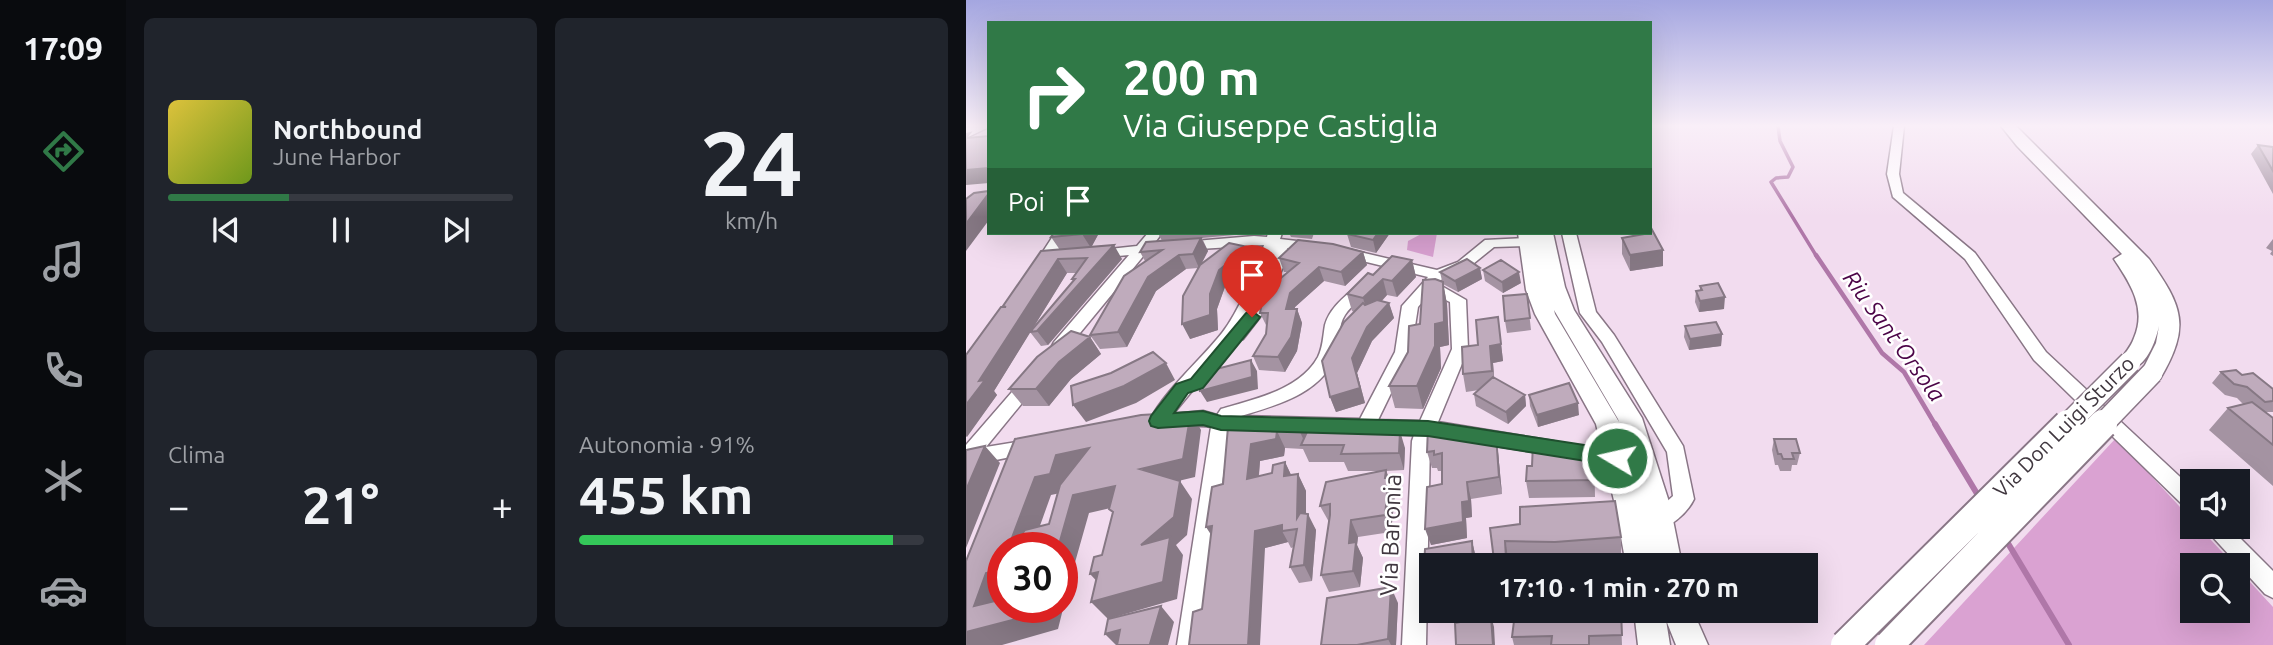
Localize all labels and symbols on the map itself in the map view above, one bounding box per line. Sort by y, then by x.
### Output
pin [1222,245,1282,317]
water label: Riu Sant'Orsola [1839,266,1950,406]
street label: Via Don Luigi Sturzo [1988,351,2139,502]
position arrow [1580,421,1654,495]
street label: Via Baronia [1375,473,1406,597]
speed limit sign: 30 [987,532,1078,623]

